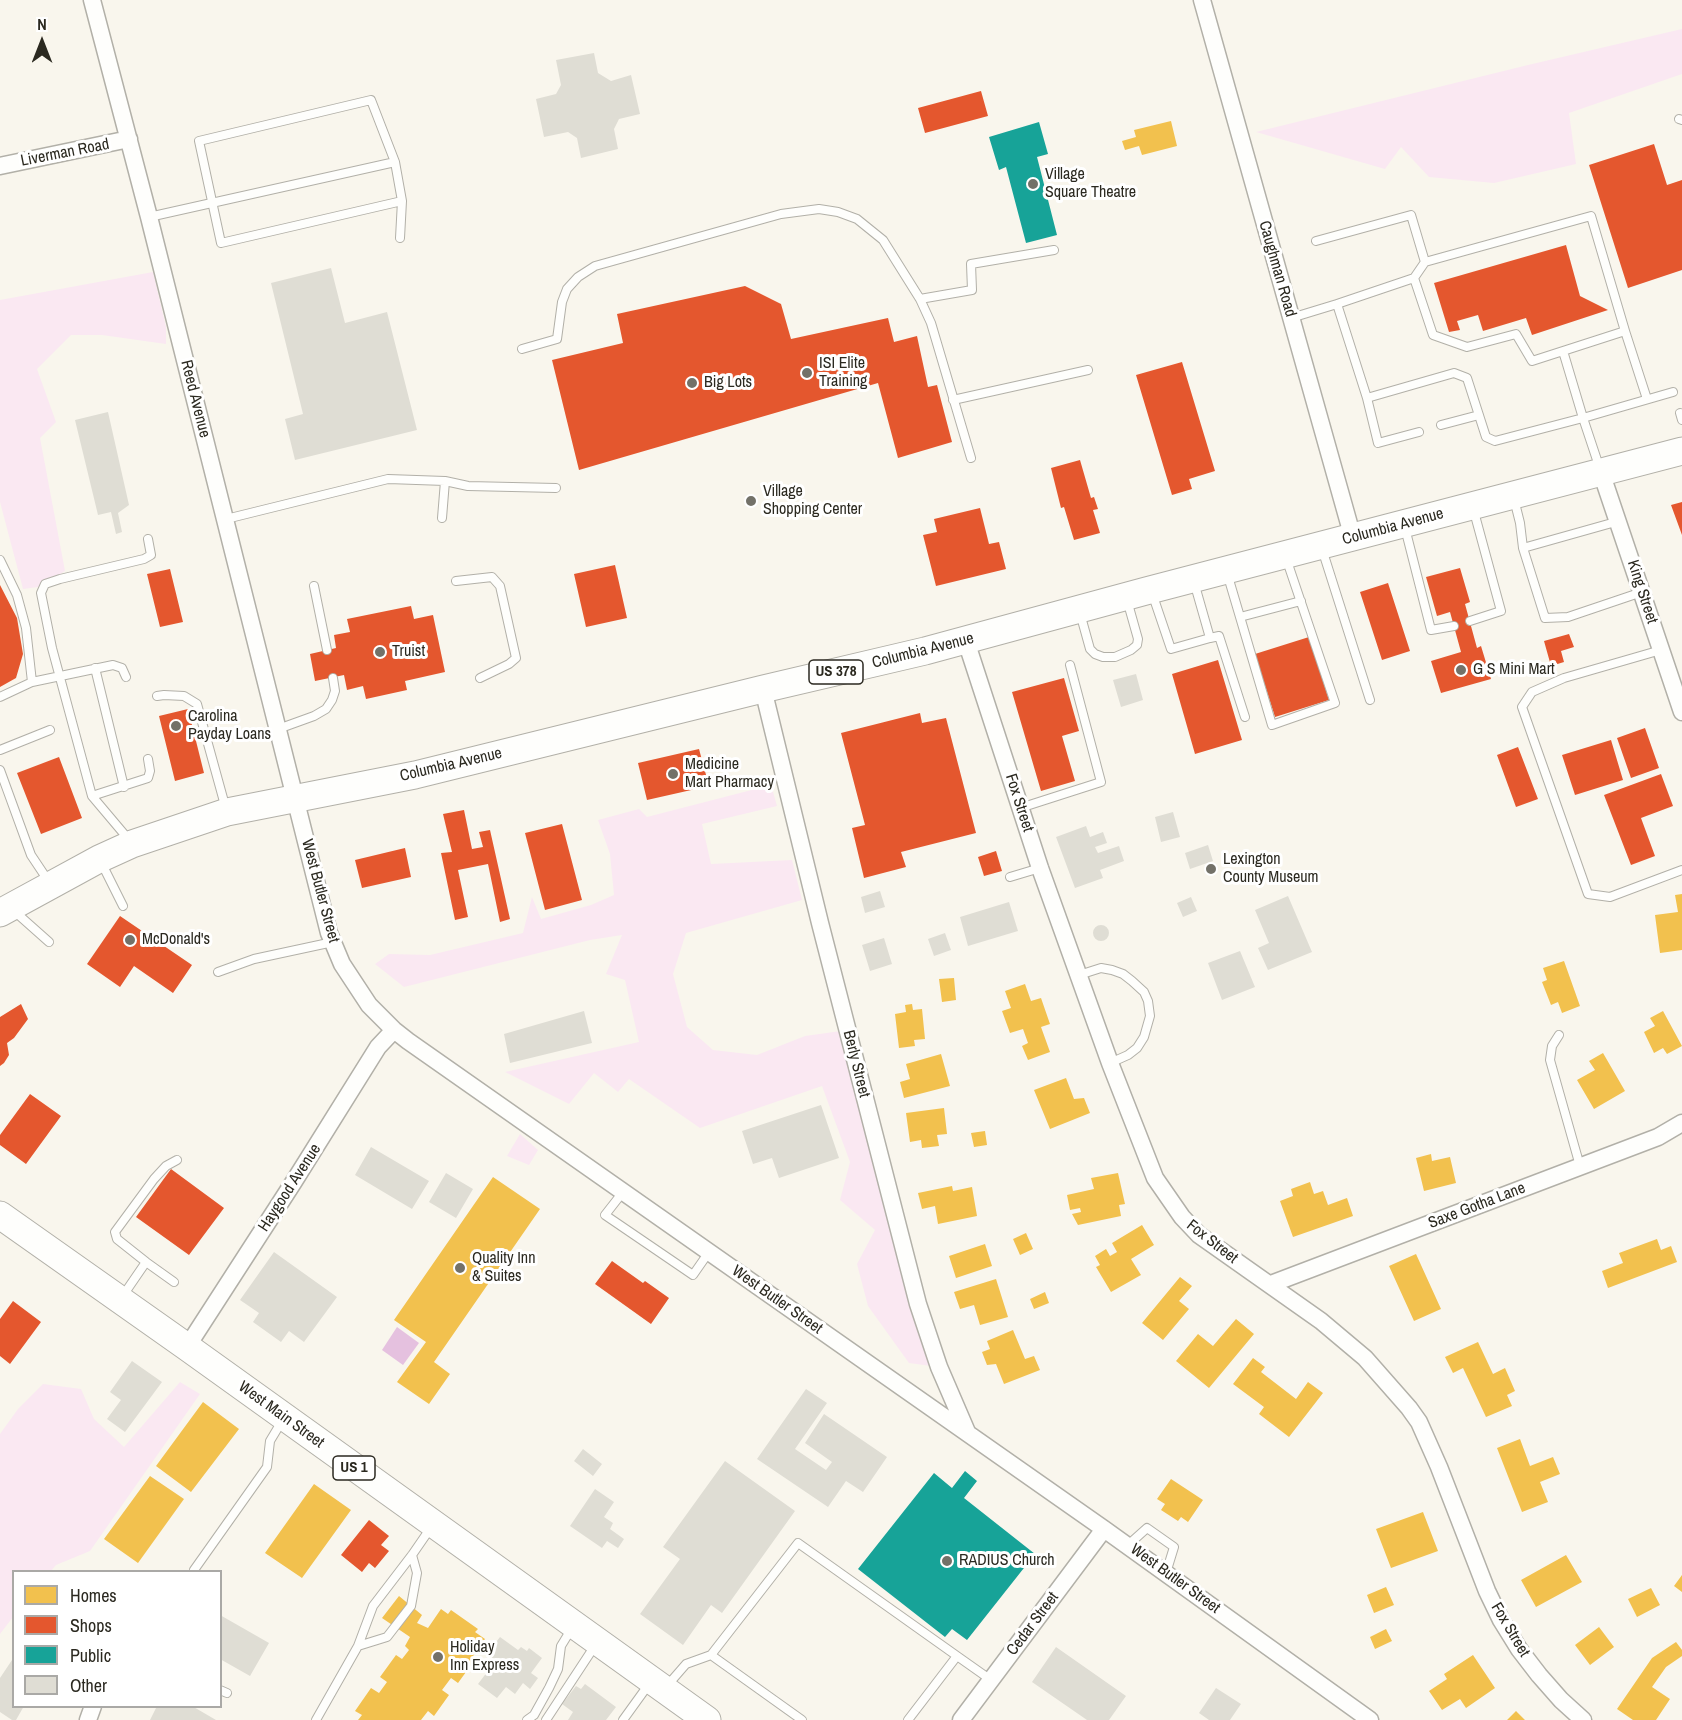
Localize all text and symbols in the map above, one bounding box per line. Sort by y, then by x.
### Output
north arrow [12,12,72,72]
text: N [37,13,47,35]
street label: Liverman Road [19,135,111,171]
place label: Village Square Theatre [1045,165,1136,203]
marker: Village Square Theatre [1026,177,1040,191]
street label: Caughman Road [1254,219,1300,319]
place label: ISI Elite Training [819,354,867,392]
street label: Reed Avenue [176,358,214,440]
marker: ISI Elite Training [800,366,814,380]
place label: Big Lots [704,373,752,393]
marker: Big Lots [685,376,699,390]
place label: Village Shopping Center [763,482,862,520]
marker: Village Shopping Center [744,494,758,508]
street label: Columbia Avenue [1340,504,1446,550]
street label: King Street [1623,558,1661,626]
street label: Columbia Avenue [870,629,976,673]
place label: Truist [392,642,425,662]
marker: Truist [373,645,387,659]
road number: US 378 [809,660,863,684]
place label: G S Mini Mart [1473,660,1555,680]
marker: G S Mini Mart [1454,663,1468,677]
place label: Carolina Payday Loans [188,707,271,745]
marker: Carolina Payday Loans [169,719,183,733]
street label: Columbia Avenue [398,744,504,786]
place label: Medicine Mart Pharmacy [685,755,774,793]
marker: Medicine Mart Pharmacy [666,767,680,781]
street label: Fox Street [1001,772,1037,834]
street label: West Butler Street [297,837,343,945]
place label: Lexington County Museum [1223,850,1319,888]
marker: Lexington County Museum [1204,862,1218,876]
place label: McDonald's [142,930,210,950]
marker: McDonald's [123,933,137,947]
street label: Berly Street [838,1028,874,1100]
street label: Haygood Avenue [255,1141,325,1235]
street label: Saxe Gotha Lane [1426,1179,1528,1233]
street label: Fox Street [1182,1216,1242,1268]
place label: Quality Inn & Suites [472,1249,535,1287]
marker: Quality Inn & Suites [453,1261,467,1275]
street label: West Butler Street [728,1262,826,1338]
street label: West Main Street [234,1378,328,1452]
road number: US 1 [333,1456,375,1480]
street label: West Butler Street [1126,1540,1224,1618]
place label: RADIUS Church [959,1551,1055,1571]
marker: RADIUS Church [940,1554,954,1568]
legend [12,1570,222,1708]
text: Homes [70,1583,117,1608]
street label: Cedar Street [1003,1589,1063,1659]
street label: Fox Street [1486,1599,1534,1661]
text: Shops [70,1613,112,1638]
place label: Holiday Inn Express [450,1638,519,1676]
text: Public [70,1643,111,1668]
marker: Holiday Inn Express [431,1650,445,1664]
text: Other [70,1673,107,1698]

